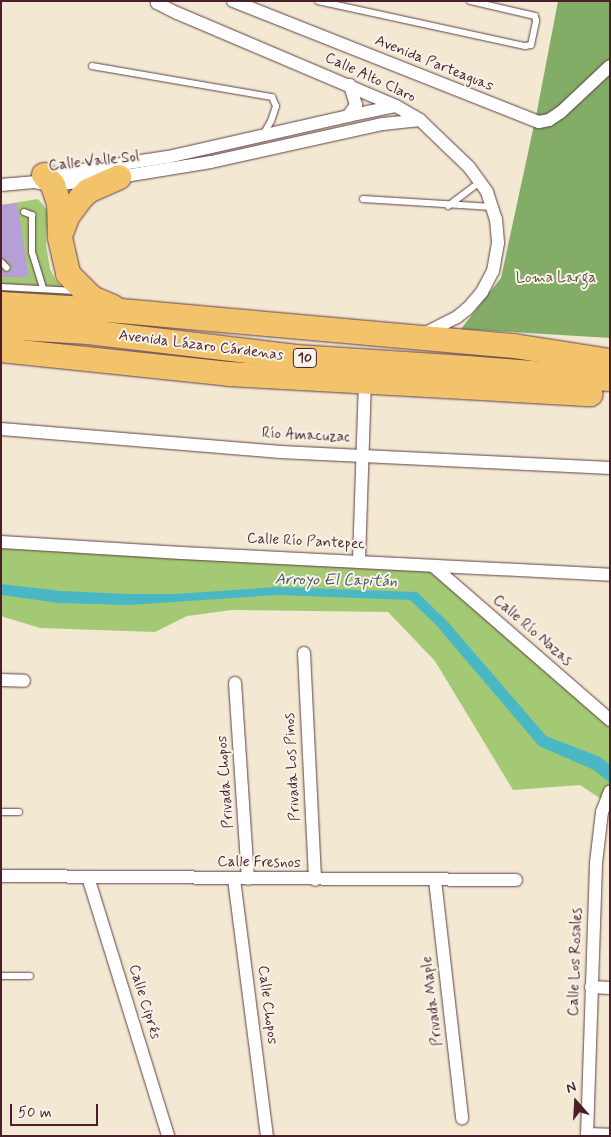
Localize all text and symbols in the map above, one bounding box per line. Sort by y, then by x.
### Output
street label: Avenida Parteaguas [372,32,496,96]
street label: Calle Alto Claro [321,49,419,107]
street label: Calle Valle Sol [49,148,139,176]
park label: Loma Larga [516,270,596,288]
street label: Avenida Lázaro Cárdenas [118,327,284,365]
road number: 10 [292,346,318,369]
street label: Río Amacuzac [261,425,351,447]
street label: Calle Río Pantepec [247,530,365,554]
water label: Arroyo El Capitán [276,570,396,592]
street label: Calle Río Nazas [489,592,575,670]
street label: Privada Los Pinos [281,711,305,823]
street label: Privada Chopos [214,734,238,830]
street label: Calle Fresnos [217,853,301,873]
street label: Calle Los Rosales [565,907,587,1017]
street label: Privada Maple [419,955,447,1047]
street label: Calle Ciprés [124,962,164,1042]
street label: Calle Chopos [253,965,281,1045]
north arrow [551,1077,601,1127]
text: N [564,1078,578,1098]
scale bar [12,1094,100,1126]
text: 50 m [18,1103,52,1123]

